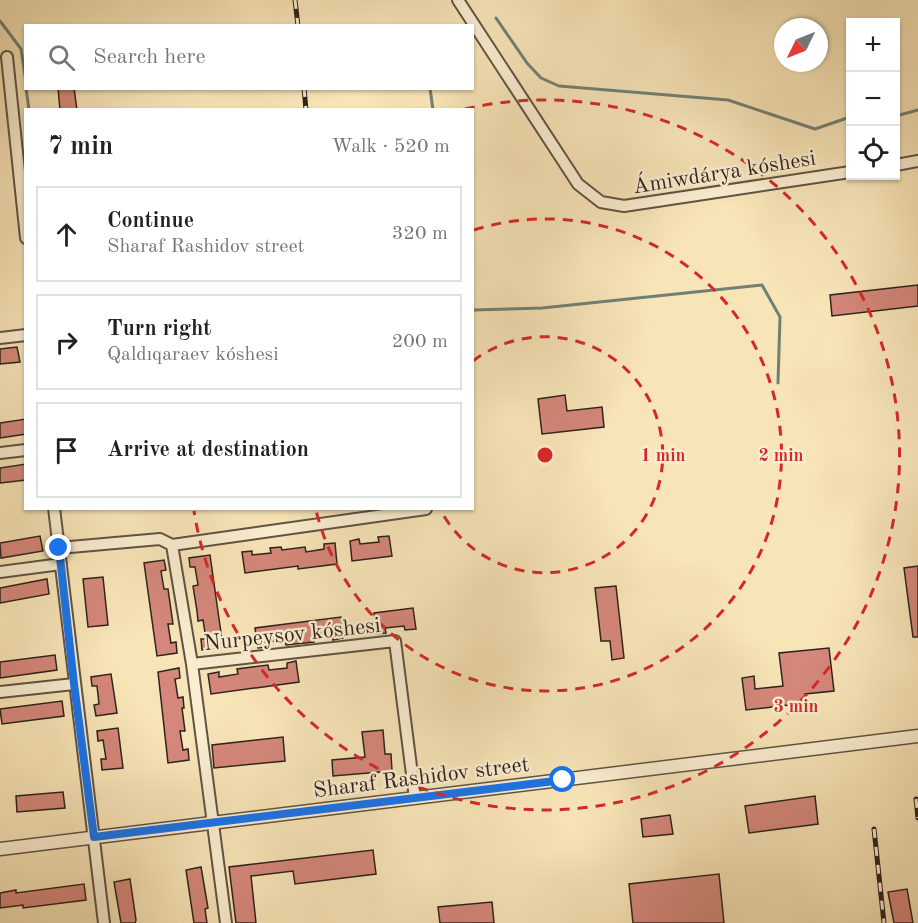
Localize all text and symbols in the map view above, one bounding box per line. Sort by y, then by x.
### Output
north arrow [774,18,828,72]
map controls [846,18,900,180]
button: + [846,18,900,72]
search box [24,24,474,90]
icon: search [45,41,78,74]
text: Search here [93,46,206,68]
button: − [846,72,900,126]
button: locate [846,126,900,180]
text: 7 min [48,134,113,160]
text: Walk · 520 m [331,137,450,157]
street label: Ámiwdárya kóshesi [631,145,817,198]
text: Continue [107,210,194,232]
icon: ahead [50,218,83,251]
text: 320 m [392,224,448,244]
text: Sharaf Rashidov street [107,237,305,257]
text: Turn right [107,318,211,340]
icon: right [50,326,83,359]
text: 200 m [392,332,448,352]
text: Qaldıqaraev kóshesi [107,345,279,365]
icon: arrive [50,434,83,467]
text: Arrive at destination [107,439,309,461]
centre of rings [535,445,555,465]
text: 1 min [640,447,686,465]
text: 2 min [758,447,804,465]
route end [45,534,71,560]
street label: Nurpeysov kóshesi [203,615,382,655]
text: 3 min [773,698,819,716]
street label: Sharaf Rashidov street [312,754,530,802]
route start [549,766,575,792]

